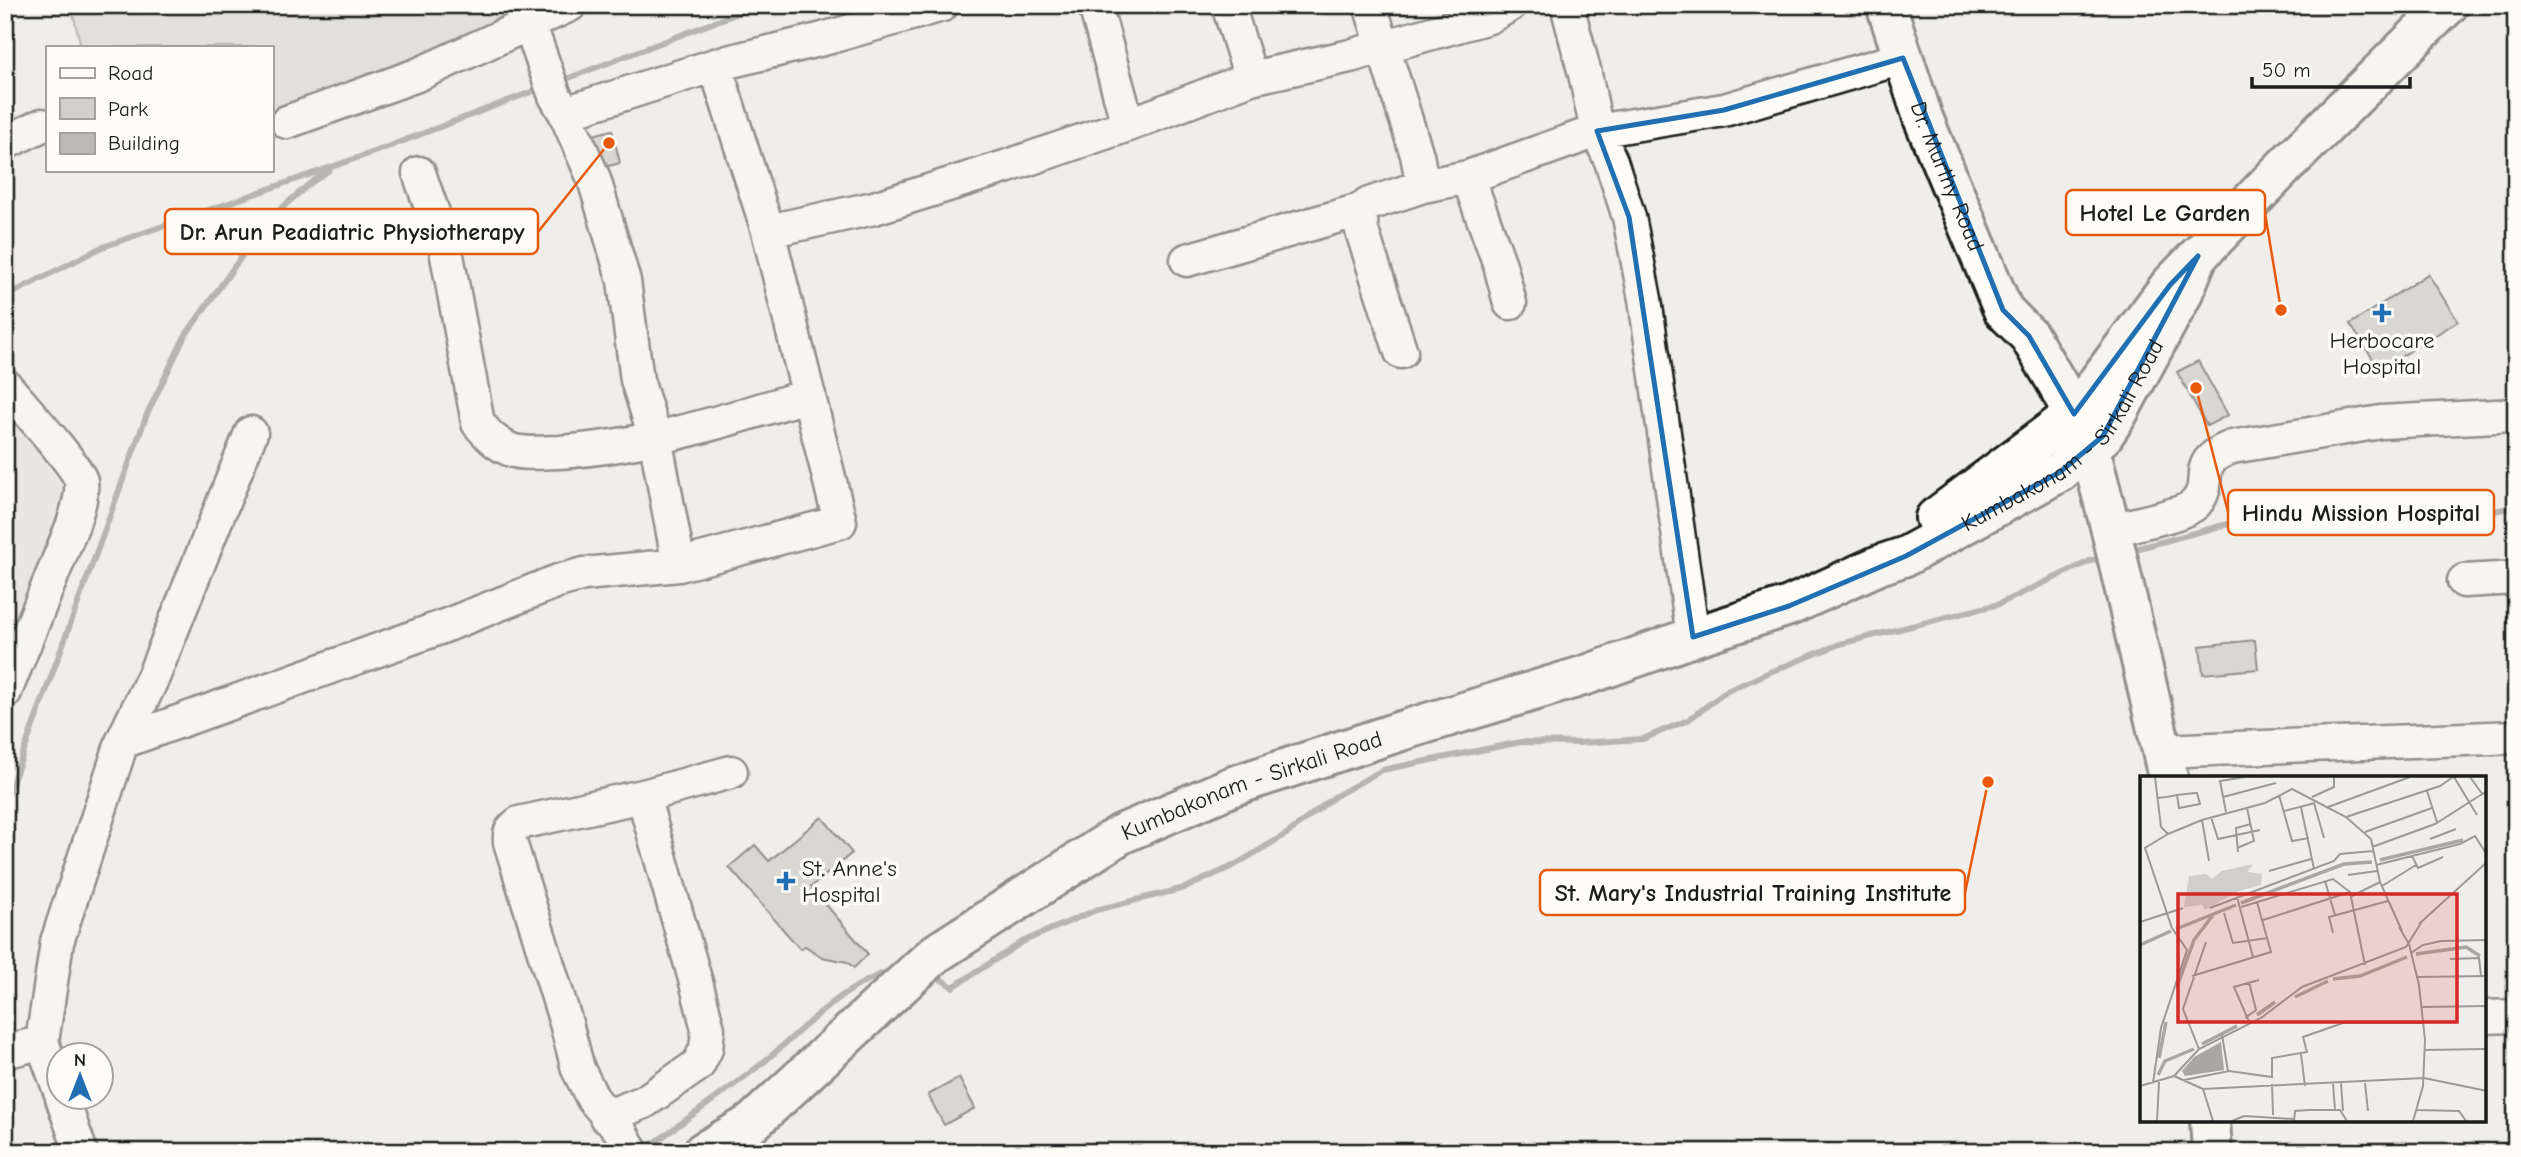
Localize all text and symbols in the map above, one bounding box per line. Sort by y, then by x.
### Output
legend [46,46,273,172]
scale bar [2252,46,2409,90]
text: 50 m [2262,58,2311,82]
text: Road [108,61,153,85]
text: Park [108,97,148,121]
street label: Dr. Murthy Road [1905,98,1990,255]
text: Building [108,131,180,155]
callout: Hotel Le Garden [2066,190,2265,235]
text: Hotel Le Garden [2080,199,2250,227]
callout: Dr. Arun Peadiatric Physiotherapy [165,209,538,254]
text: Dr. Arun Peadiatric Physiotherapy [179,218,525,246]
marker: Herbocare Hospital [2372,303,2392,323]
place label: Herbocare Hospital [2330,327,2434,380]
street label: Kumbakonam - Sirkali Road [1956,334,2169,537]
callout: Hindu Mission Hospital [2228,490,2494,535]
text: Hindu Mission Hospital [2242,499,2480,527]
street label: Kumbakonam - Sirkali Road [1117,725,1385,846]
inset map [2140,776,2486,1122]
place label: St. Anne's Hospital [802,855,897,908]
callout: St. Mary's Industrial Training Institute [1540,870,1965,915]
marker: St. Anne's Hospital [776,871,796,891]
text: St. Mary's Industrial Training Institute [1555,879,1952,907]
north arrow [46,1042,116,1112]
text: N [74,1049,86,1071]

